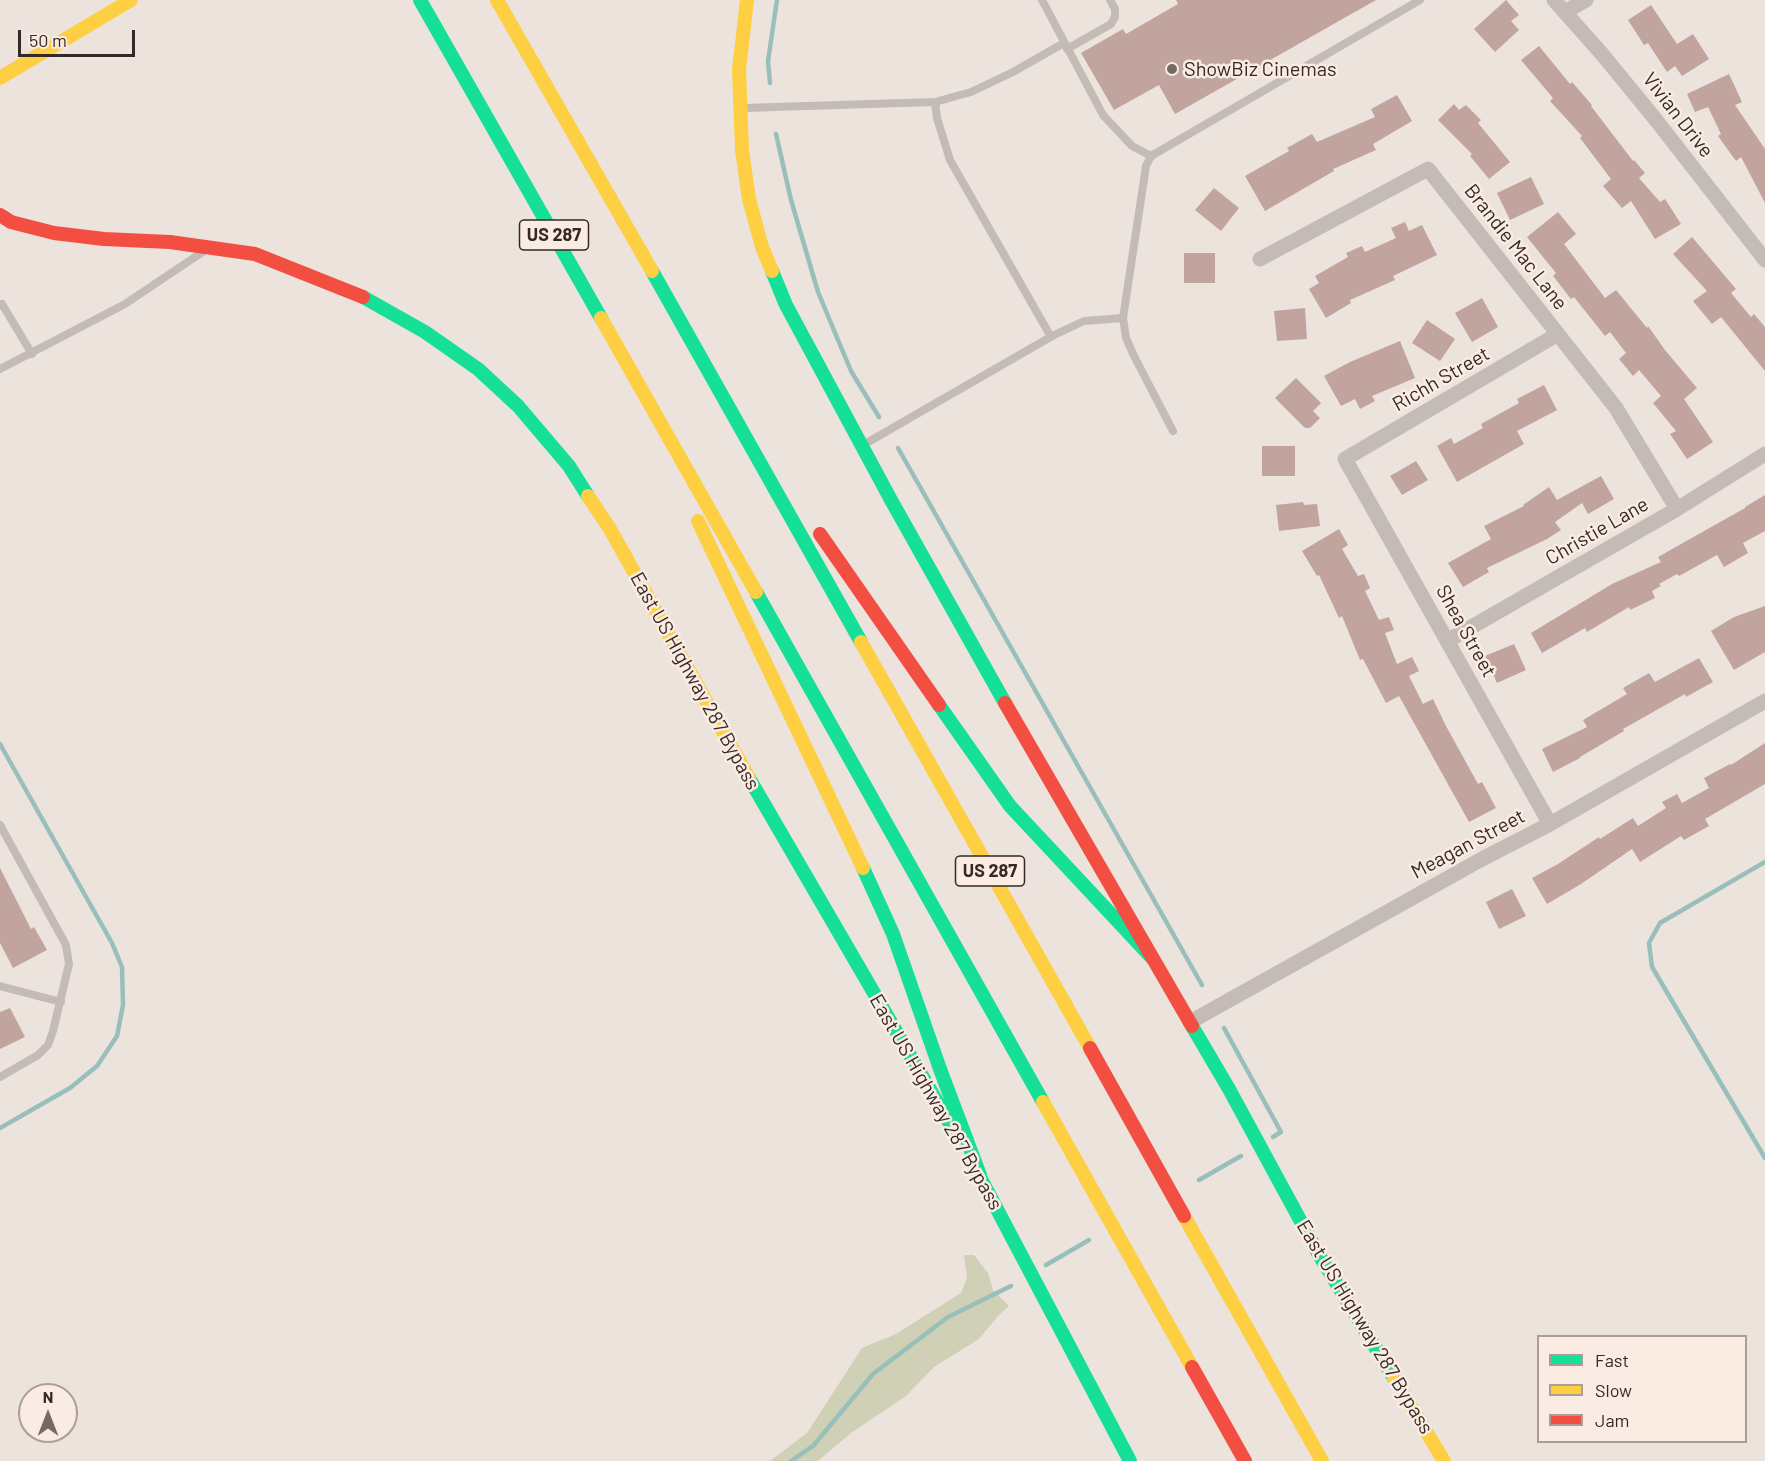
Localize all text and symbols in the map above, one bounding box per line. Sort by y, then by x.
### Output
scale bar [21,18,138,56]
text: 50 m [29,29,67,51]
place label: ShowBiz Cinemas [1184,57,1337,81]
marker: ShowBiz Cinemas [1165,62,1179,76]
street label: Vivian Drive [1637,68,1719,162]
street label: Brandie Mac Lane [1459,179,1573,315]
road number: US 287 [520,220,588,250]
street label: Richh Street [1388,342,1494,416]
street label: Christie Lane [1541,492,1653,570]
street label: East US Highway 287 Bypass [625,568,765,794]
street label: Shea Street [1431,581,1501,681]
street label: Meagan Street [1407,804,1529,884]
road number: US 287 [956,856,1024,886]
street label: East US Highway 287 Bypass [864,990,1008,1214]
street label: East US Highway 287 Bypass [1292,1216,1438,1438]
legend [1537,1335,1747,1443]
text: Fast [1595,1349,1629,1371]
text: Slow [1595,1379,1632,1401]
north arrow [18,1383,78,1443]
text: N [43,1387,53,1406]
text: Jam [1595,1409,1629,1431]

